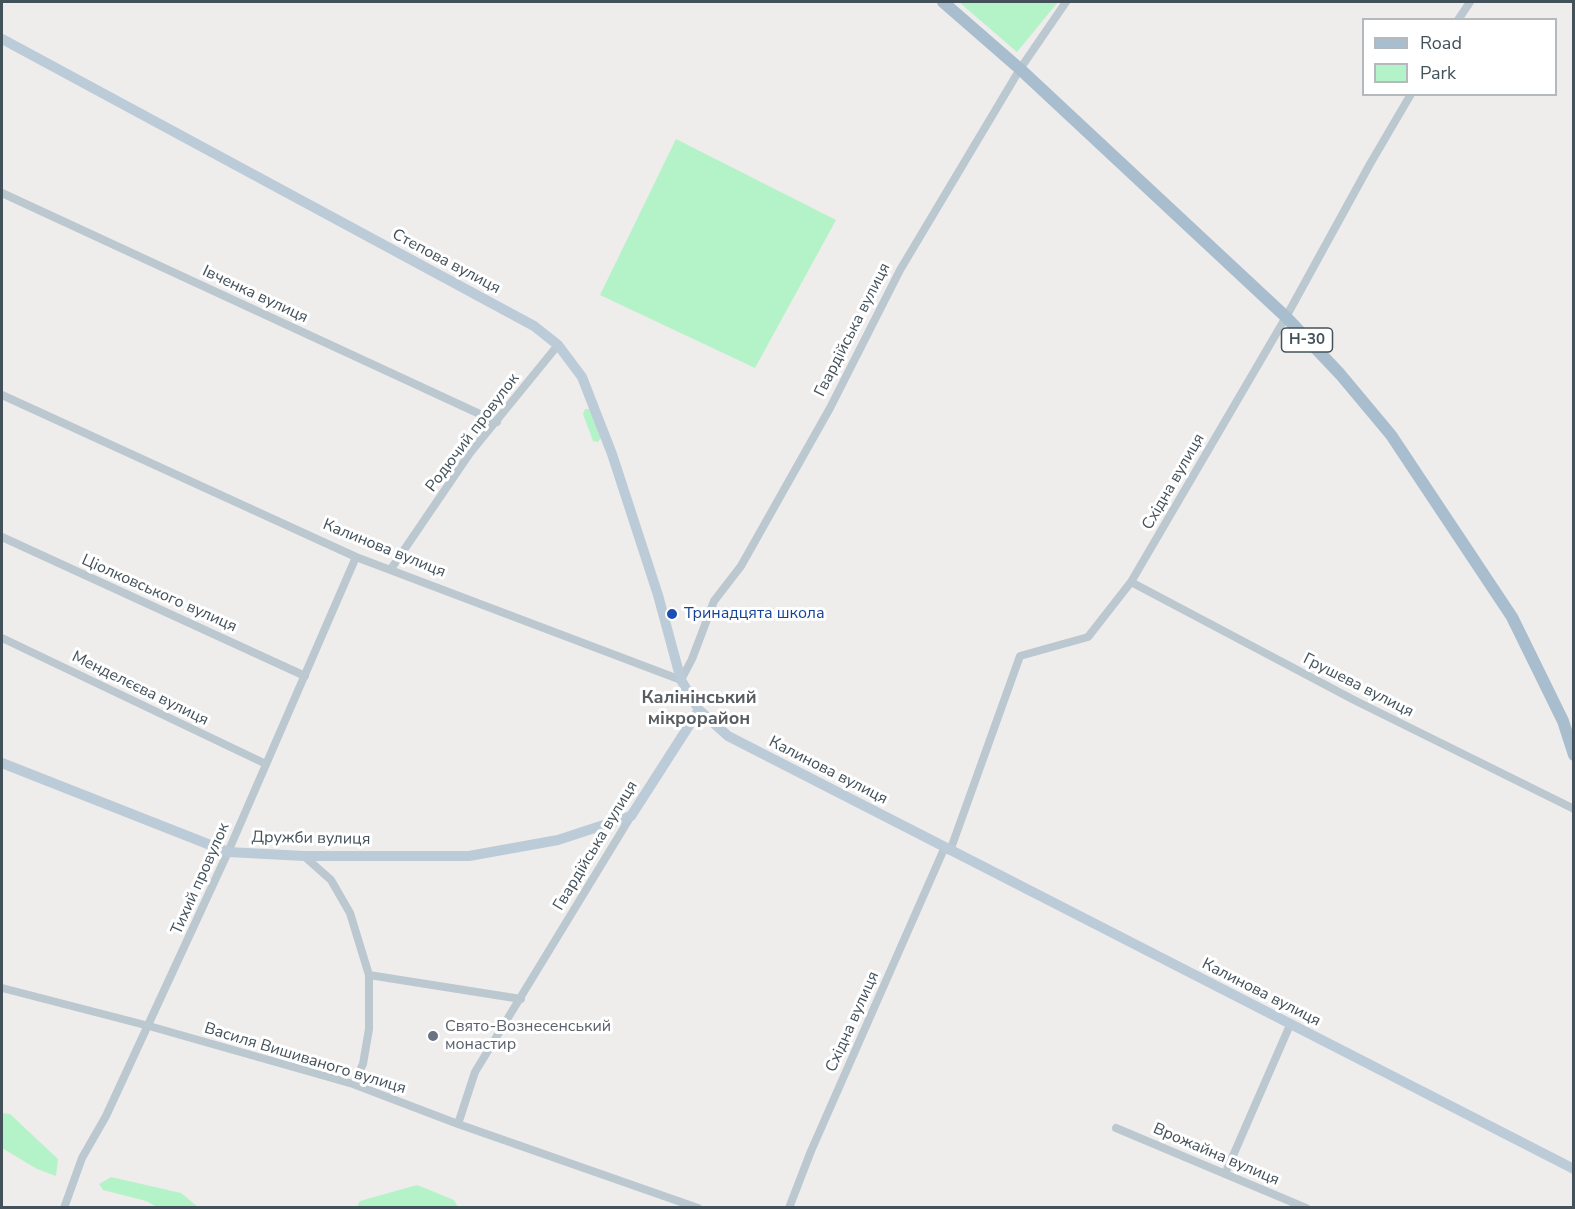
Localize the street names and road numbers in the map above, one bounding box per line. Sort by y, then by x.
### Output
street label: Степова вулиця [389,225,503,299]
street label: Гвардійська вулиця [811,260,895,400]
street label: Івченка вулиця [199,262,311,328]
road number: Н-30 [1282,328,1332,352]
street label: Родючий провулок [422,370,524,496]
street label: Східна вулиця [1139,430,1209,534]
street label: Калинова вулиця [320,516,448,582]
street label: Ціолковського вулиця [78,551,240,637]
street label: Менделєєва вулиця [69,648,211,730]
street label: Грушева вулиця [1300,650,1416,722]
street label: Калинова вулиця [765,733,891,809]
street label: Гвардійська вулиця [550,778,642,914]
street label: Тихий провулок [168,820,234,938]
street label: Дружби вулиця [252,828,370,850]
street label: Калинова вулиця [1198,955,1324,1031]
street label: Східна вулиця [822,969,884,1075]
street label: Василя Вишиваного вулиця [202,1019,408,1099]
street label: Врожайна вулиця [1150,1120,1282,1190]

